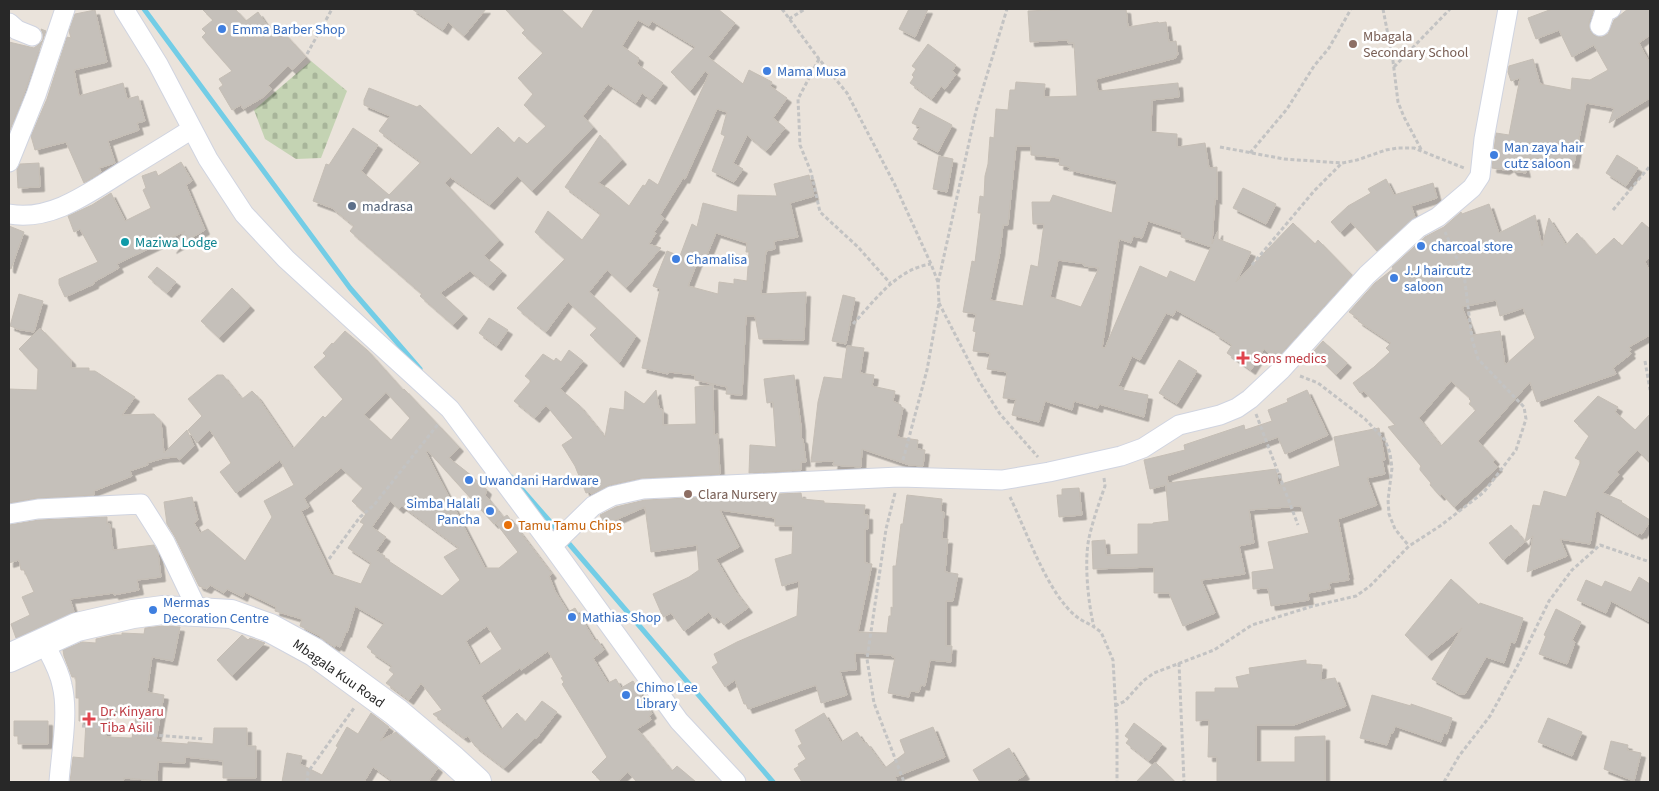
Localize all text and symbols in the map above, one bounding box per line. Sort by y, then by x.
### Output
place label: Emma Barber Shop [232,20,346,40]
marker: Emma Barber Shop [216,23,228,35]
place label: Mbagala Secondary School [1363,27,1469,63]
marker: Mbagala Secondary School [1347,38,1359,50]
place label: Mama Musa [777,62,846,82]
marker: Mama Musa [761,65,773,77]
place label: Man zaya hair cutz saloon [1504,138,1584,174]
marker: Man zaya hair cutz saloon [1488,149,1500,161]
place label: madrasa [362,197,413,217]
marker: madrasa [346,200,358,212]
place label: Maziwa Lodge [135,233,217,253]
marker: Maziwa Lodge [119,236,131,248]
place label: charcoal store [1431,237,1513,257]
marker: charcoal store [1415,240,1427,252]
place label: Chamalisa [686,250,747,270]
marker: Chamalisa [670,253,682,265]
place label: J.J haircutz saloon [1404,261,1471,297]
marker: J.J haircutz saloon [1388,272,1400,284]
place label: Sons medics [1253,349,1327,369]
marker: Sons medics [1237,352,1249,364]
place label: Uwandani Hardware [479,471,599,491]
marker: Uwandani Hardware [463,474,475,486]
place label: Clara Nursery [698,485,778,505]
marker: Clara Nursery [682,488,694,500]
place label: Simba Halali Pancha [406,494,480,530]
marker: Simba Halali Pancha [484,505,496,517]
place label: Tamu Tamu Chips [518,516,622,536]
marker: Tamu Tamu Chips [502,519,514,531]
place label: Mermas Decoration Centre [163,593,269,629]
marker: Mermas Decoration Centre [147,604,159,616]
place label: Mathias Shop [582,608,661,628]
marker: Mathias Shop [566,611,578,623]
street label: Mbagala Kuu Road [288,635,388,713]
place label: Chimo Lee Library [636,678,698,714]
marker: Chimo Lee Library [620,689,632,701]
place label: Dr. Kinyaru Tiba Asili [100,702,164,738]
marker: Dr. Kinyaru Tiba Asili [82,712,96,726]

